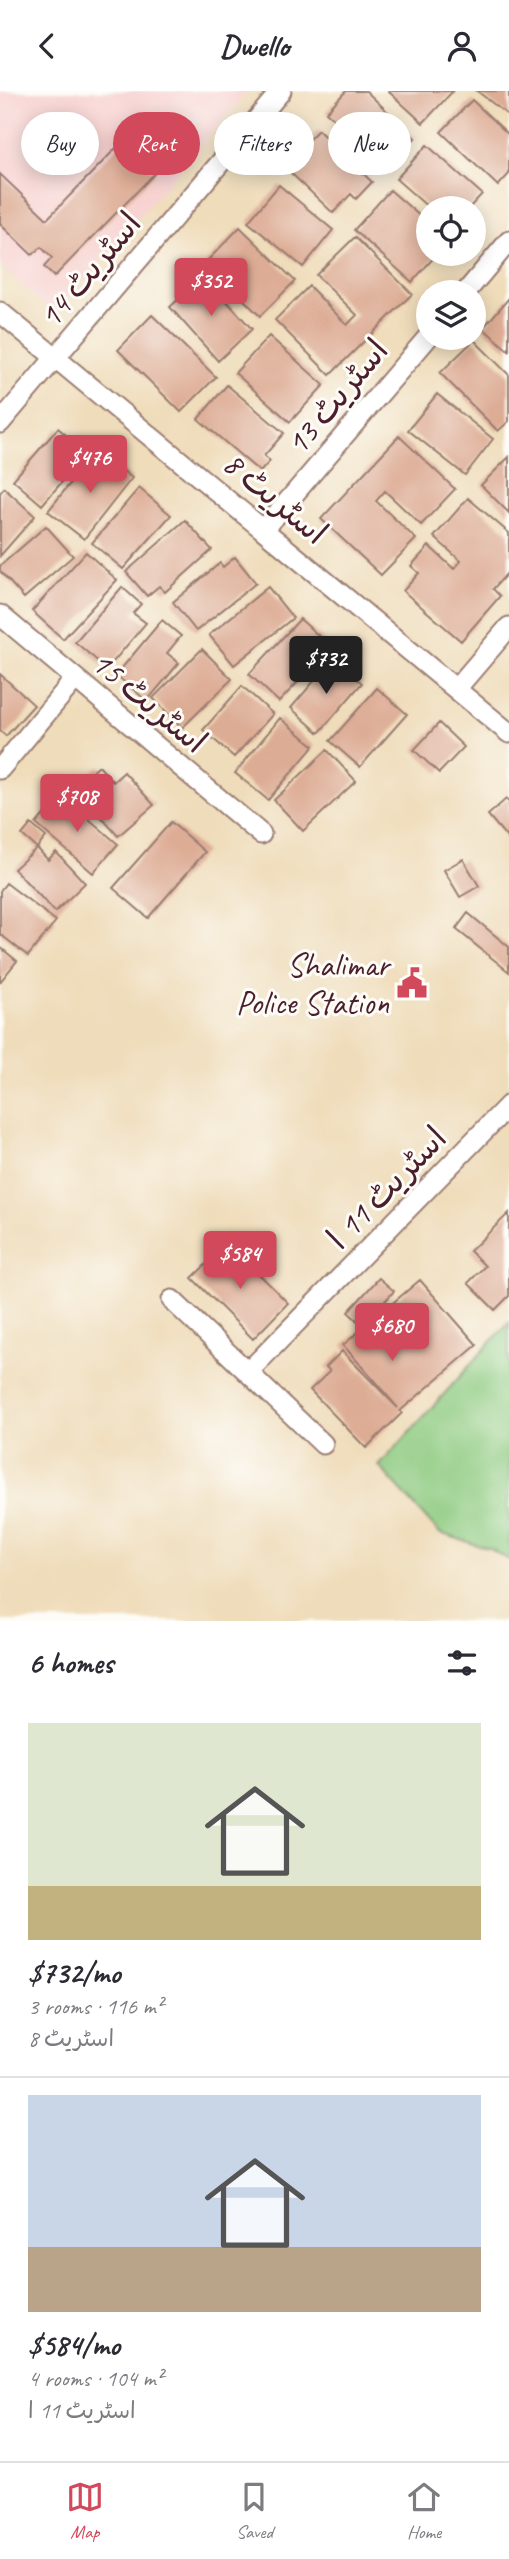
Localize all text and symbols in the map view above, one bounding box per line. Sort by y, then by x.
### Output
text: Dwello [220,25,289,66]
icon: back [28,27,66,65]
icon: person [443,27,481,65]
chip: Buy [21,112,99,175]
chip: Rent [113,112,200,175]
chip: Filters [214,112,314,175]
chip: New [328,112,411,175]
map controls [416,196,486,350]
button: locate [416,196,486,266]
street label: اسٹریٹ 14 [29,203,150,336]
pin: $352 [170,259,252,318]
text: $352 [190,266,232,295]
button: layers [416,280,486,350]
street label: اسٹریٹ 13 [276,330,397,463]
pin: $476 [49,435,131,495]
street label: اسٹریٹ 8 [215,442,336,554]
text: $476 [69,443,111,472]
pin: $732 [285,637,367,696]
street label: اسٹریٹ 15 [83,641,216,762]
text: $732 [305,644,347,673]
pin: $708 [36,775,118,834]
text: $708 [56,782,98,811]
place label: Shalimar Police Station [236,944,392,1024]
public building icon: Shalimar Police Station [395,966,429,1000]
street label: اسٹریٹ 11 ا [318,1118,455,1258]
pin: $584 [199,1231,281,1291]
text: $584 [219,1239,261,1268]
pin: $680 [351,1303,433,1363]
text: $680 [371,1311,413,1340]
text: 6 homes [28,1644,113,1682]
icon: filters [443,1644,481,1682]
icon: home [192,1768,318,1894]
text: $732/mo [28,1954,120,1992]
text: 3 rooms · 116 m² [28,1992,163,2021]
text: اسٹریٹ 8 [28,2024,114,2053]
icon: home [192,2140,318,2266]
text: $584/mo [28,2326,120,2364]
text: 4 rooms · 104 m² [28,2364,163,2393]
text: اسٹریٹ 11 ا [28,2396,136,2425]
tab: Map [66,2478,104,2544]
tab: Saved [235,2478,273,2544]
tab: Home [405,2478,443,2544]

